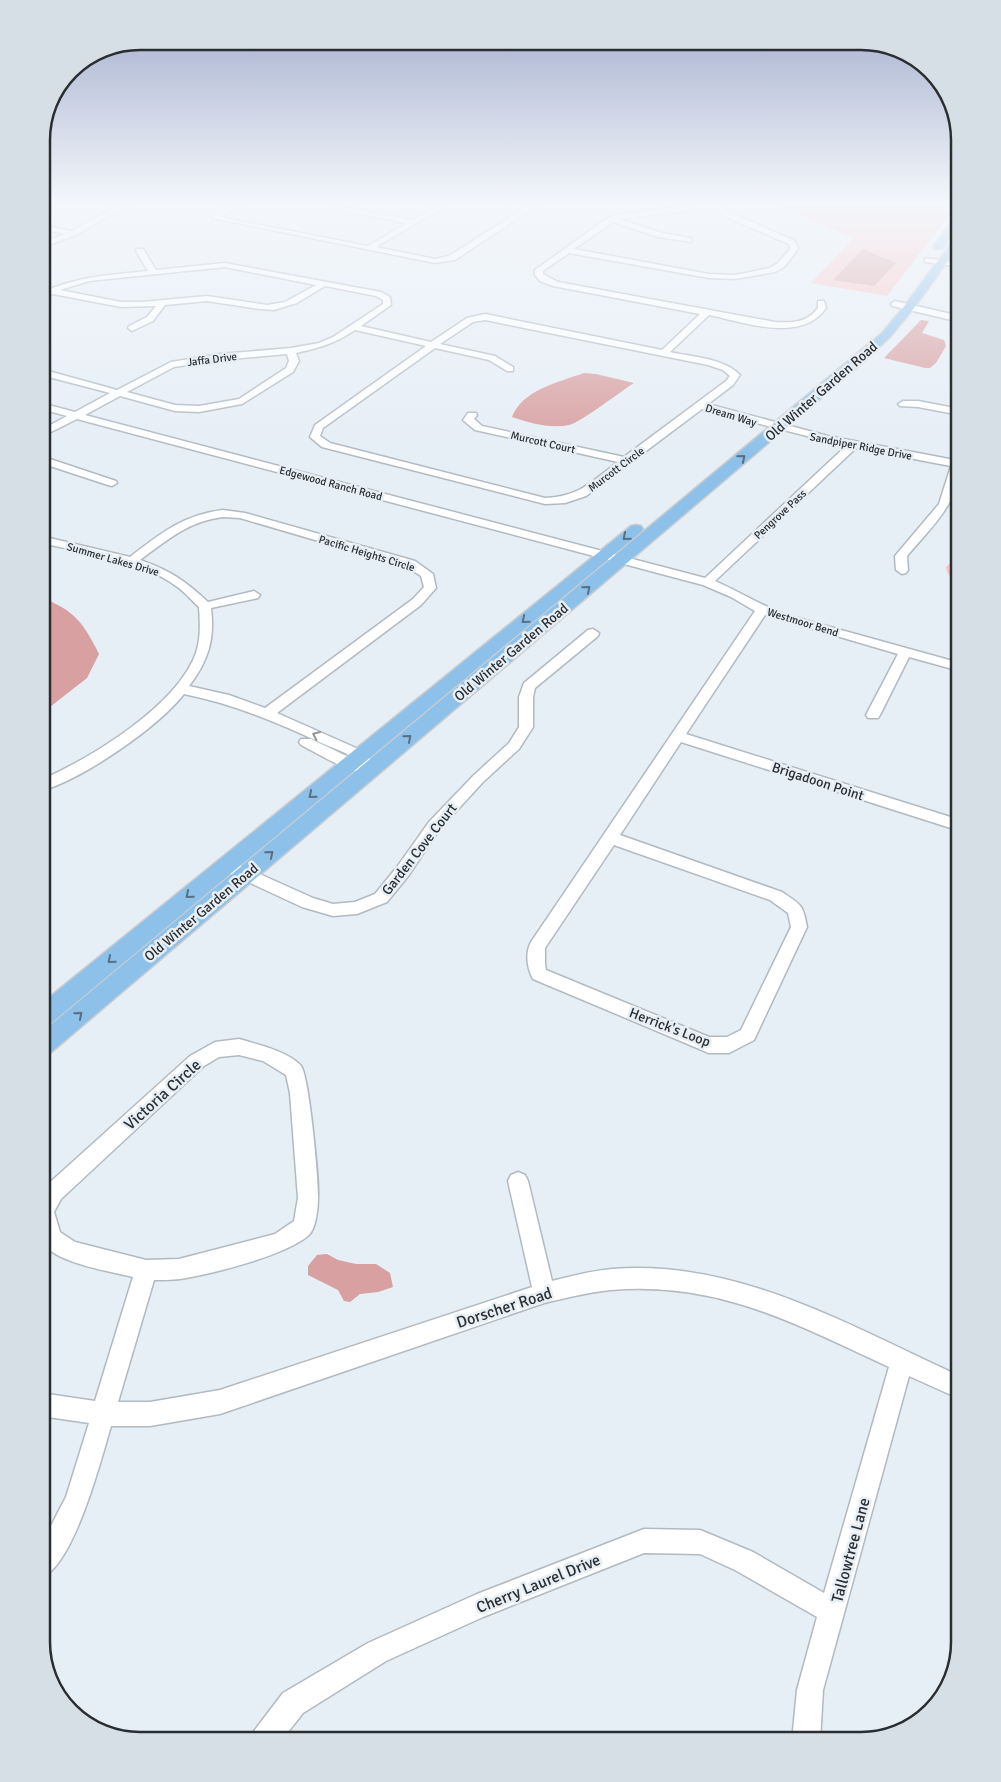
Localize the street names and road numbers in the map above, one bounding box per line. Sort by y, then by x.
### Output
street label: Old Winter Garden Road [762,338,881,445]
street label: Jaffa Drive [187,350,238,369]
street label: Dream Way [704,402,759,430]
street label: Murcott Court [509,429,577,456]
street label: Sandpiper Ridge Drive [809,430,913,463]
street label: Murcott Circle [586,444,647,495]
street label: Edgewood Ranch Road [278,464,384,504]
street label: Pengrove Pass [752,487,809,542]
street label: Pacific Heights Circle [317,533,416,574]
street label: Summer Lakes Drive [65,540,161,579]
street label: Old Winter Garden Road [451,600,572,705]
street label: Westmoor Bend [766,605,840,640]
street label: Brigadoon Point [770,759,866,804]
street label: Garden Cove Court [378,800,461,899]
street label: Old Winter Garden Road [141,860,262,965]
street label: Herrick's Loop [627,1004,713,1051]
street label: Victoria Circle [120,1055,205,1135]
street label: Dorscher Road [454,1283,555,1333]
street label: Tallowtree Lane [827,1496,875,1605]
street label: Cherry Laurel Drive [473,1550,603,1618]

